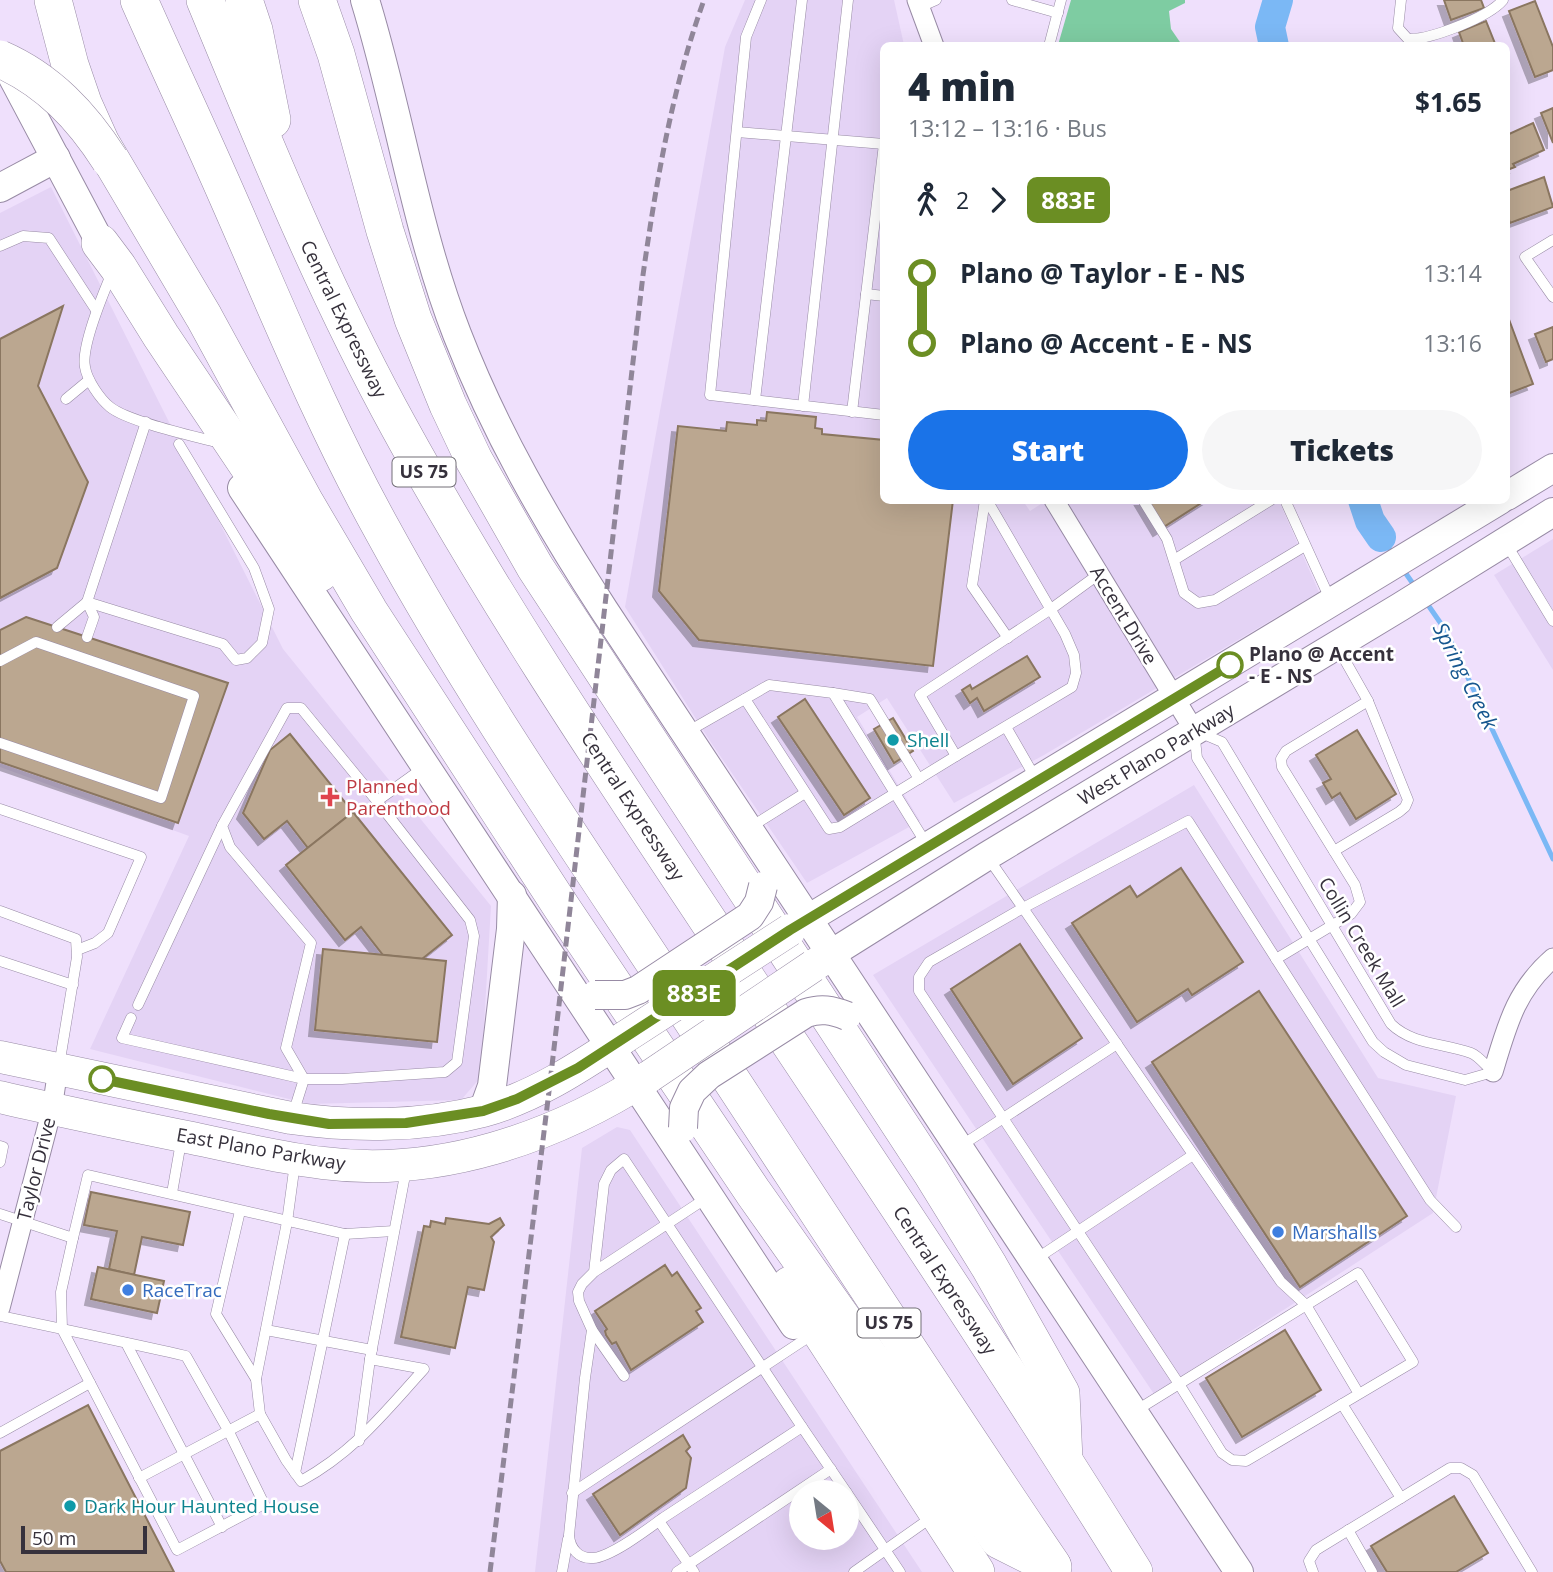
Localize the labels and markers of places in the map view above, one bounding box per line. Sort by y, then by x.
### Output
place label: Plano @ Accent - E - NS [1249,641,1394,689]
marker: Plano @ Accent - E - NS [1217,652,1243,678]
place label: Shell [907,727,949,753]
marker: Shell [885,732,901,748]
place label: Planned Parenthood [346,773,451,821]
marker: Planned Parenthood [320,787,340,807]
unlabelled marker [89,1066,115,1092]
place label: Marshalls [1292,1219,1377,1245]
marker: Marshalls [1270,1224,1286,1240]
place label: RaceTrac [142,1277,222,1303]
marker: RaceTrac [120,1282,136,1298]
place label: Dark Hour Haunted House [84,1493,320,1519]
marker: Dark Hour Haunted House [62,1498,78,1514]

